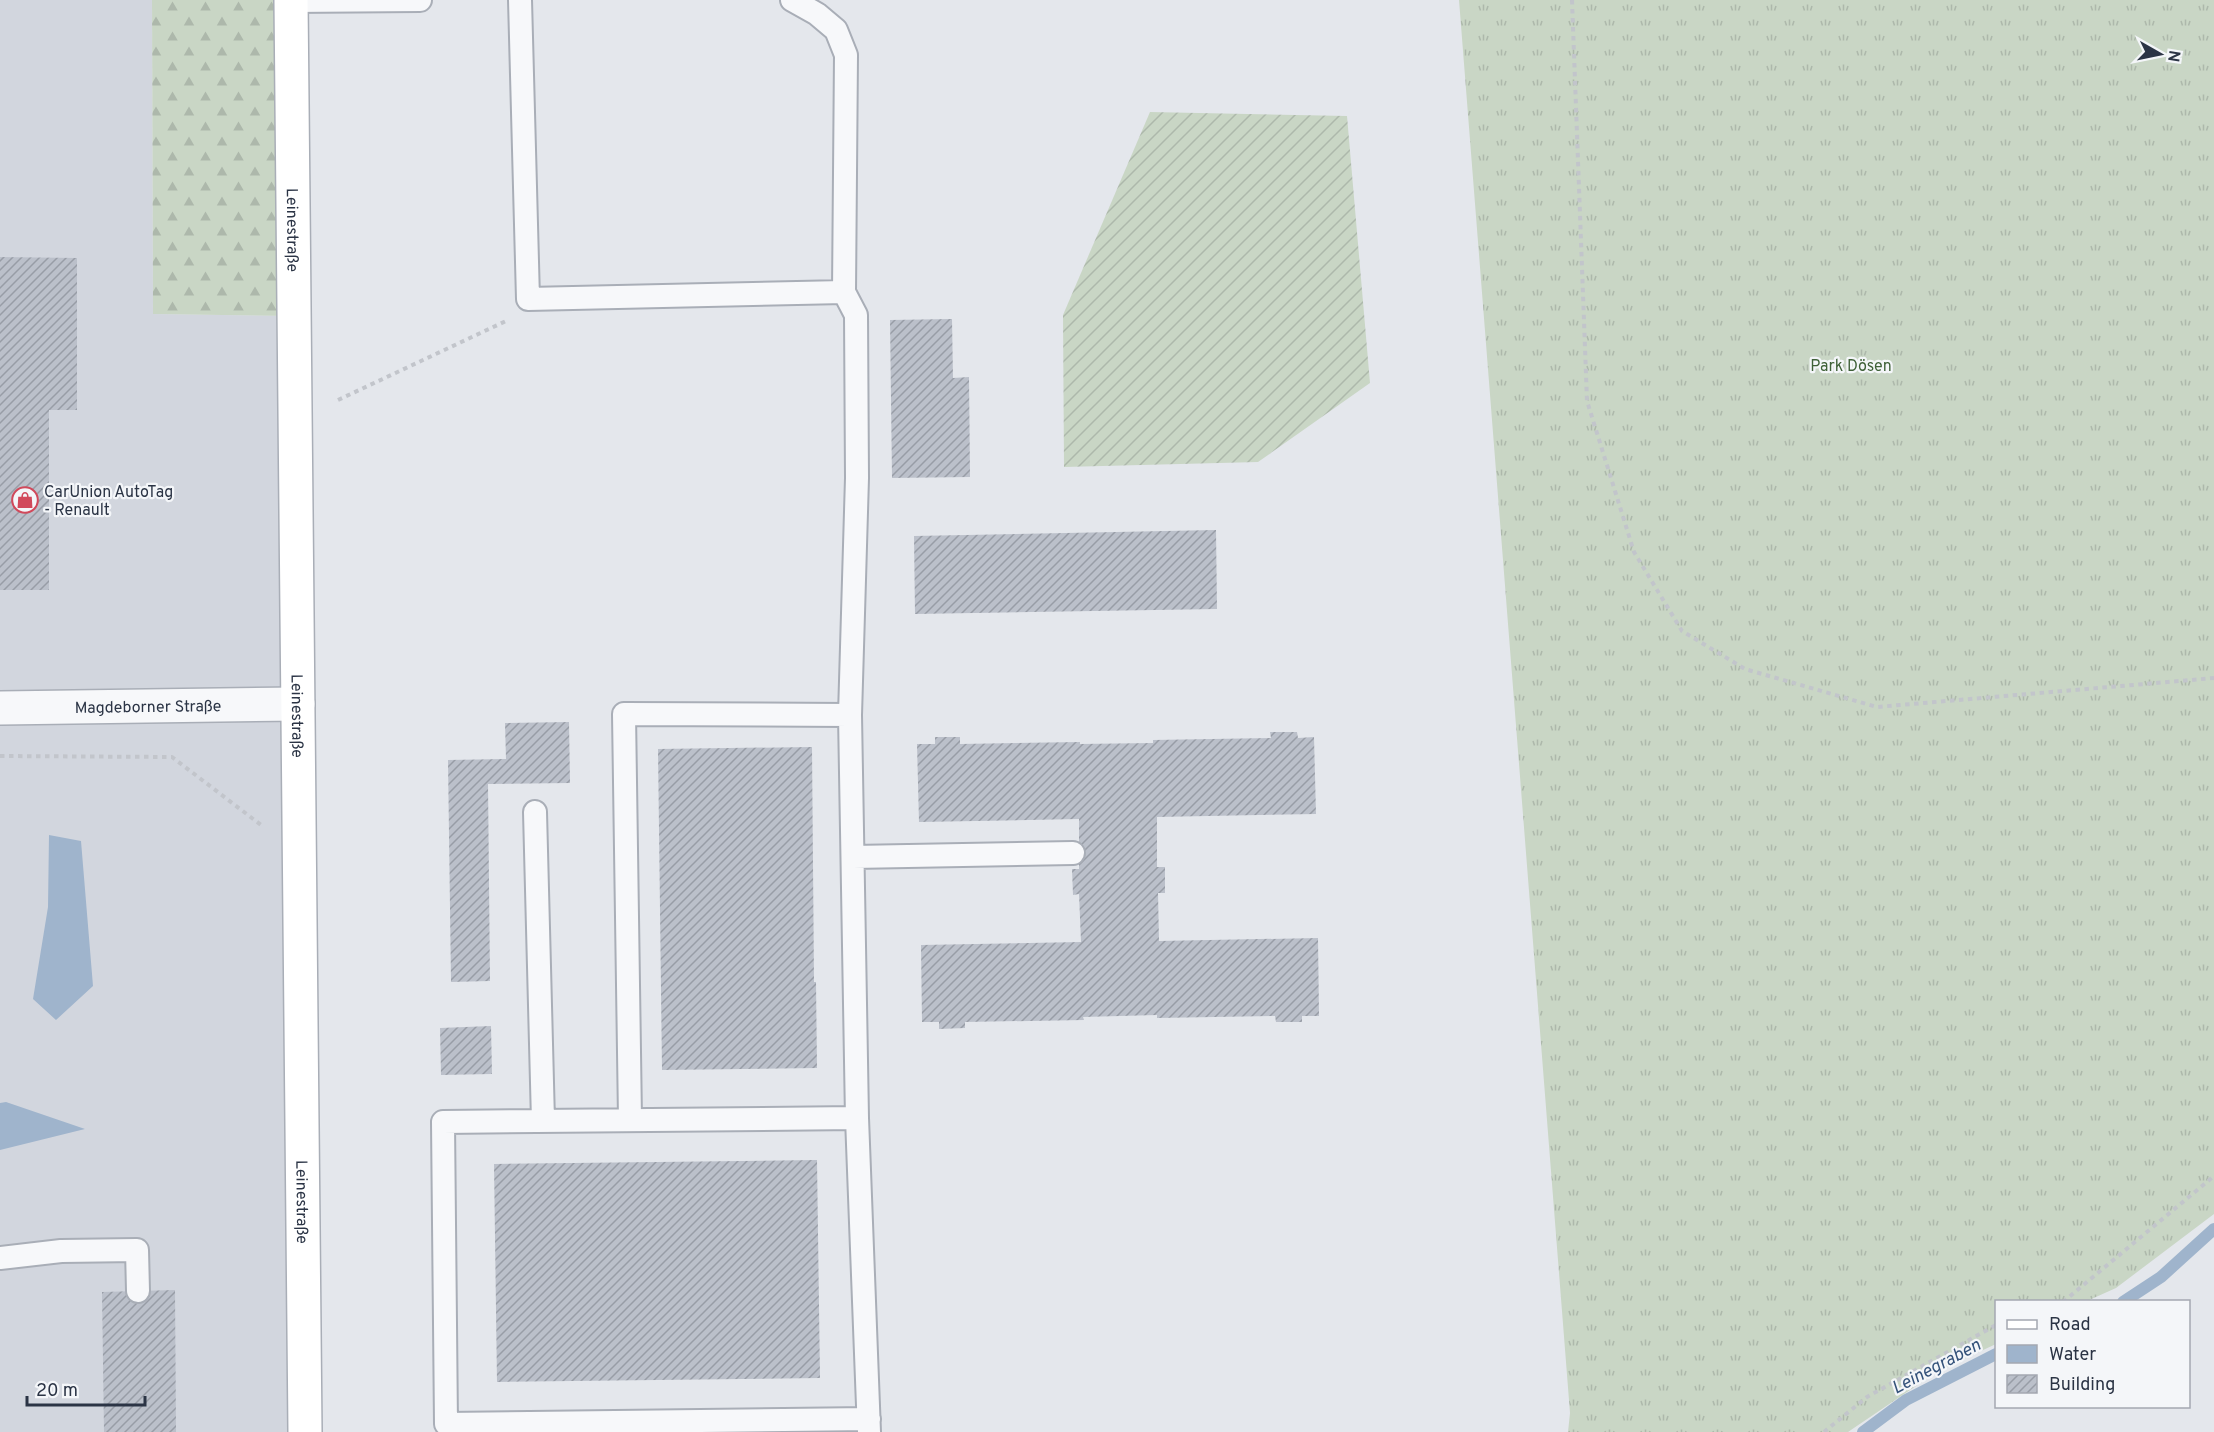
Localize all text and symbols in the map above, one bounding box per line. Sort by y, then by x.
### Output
north arrow [2130,24,2190,84]
text: N [2162,49,2184,63]
street label: Leinestraße [281,188,302,272]
park label: Park Dösen [1810,357,1892,377]
place label: CarUnion AutoTag - Renault [44,483,173,521]
shop icon: CarUnion AutoTag - Renault [10,485,40,515]
street label: Leinestraße [286,674,306,758]
street label: Magdeborner Straße [75,697,221,719]
street label: Leinestraße [290,1160,311,1244]
legend [1995,1300,2190,1408]
text: Road [2049,1314,2091,1337]
water label: Leinegraben [1888,1334,1985,1400]
text: Water [2049,1344,2096,1367]
scale bar [27,1369,146,1407]
text: Building [2049,1374,2115,1397]
text: 20 m [36,1380,78,1403]

